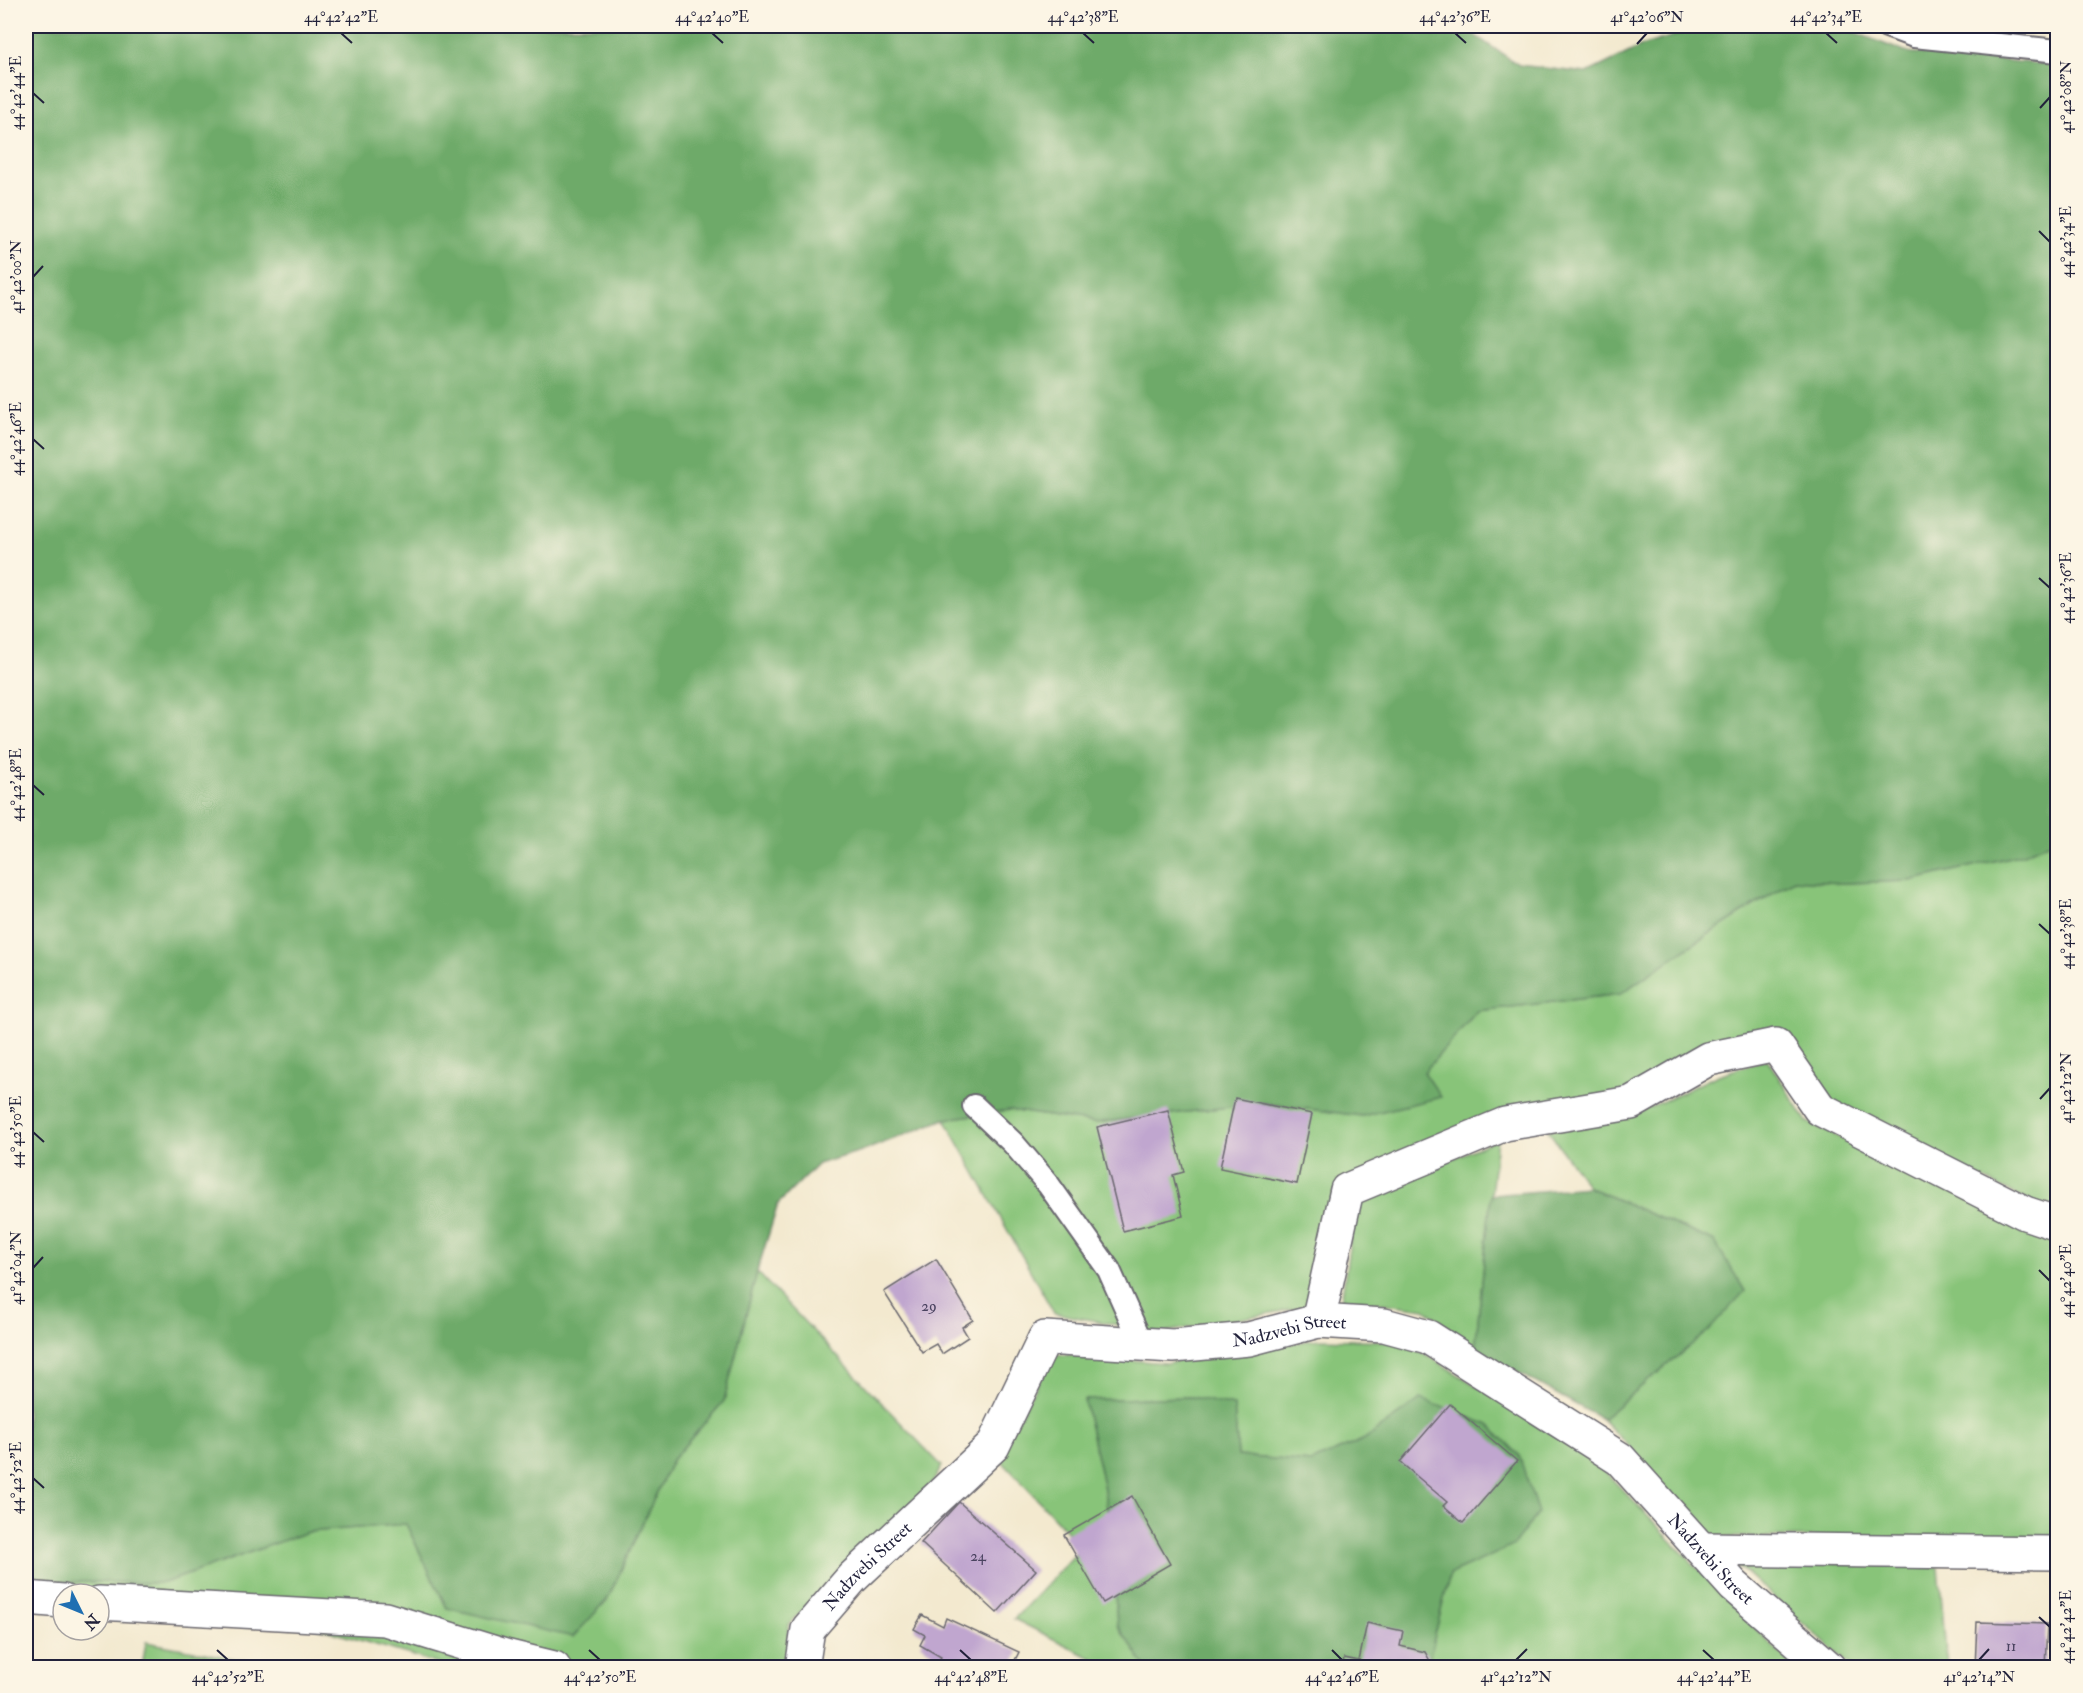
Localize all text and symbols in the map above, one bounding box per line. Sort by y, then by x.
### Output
text: 44°42'42"E [304,8,378,27]
text: 44°42'40"E [675,8,749,27]
text: 44°42'38"E [1047,8,1119,27]
text: 44°42'36"E [1419,8,1491,27]
text: 41°42'06"N [1610,8,1684,27]
text: 44°42'34"E [1790,8,1862,27]
text: 44°42'44"E [7,56,26,130]
text: 41°42'08"N [2057,60,2076,133]
text: 44°42'34"E [2057,206,2076,278]
text: 41°42'00"N [7,240,26,314]
text: 44°42'46"E [7,402,26,476]
text: 44°42'36"E [2057,552,2076,624]
text: 44°42'48"E [7,748,26,822]
text: 44°42'38"E [2057,898,2076,970]
text: 41°42'12"N [2057,1052,2076,1124]
text: 44°42'50"E [7,1096,26,1168]
text: 41°42'04"N [7,1230,26,1305]
text: 44°42'40"E [2057,1244,2076,1318]
house number: 29 [921,1297,937,1316]
street label: Nadzvebi Street [1231,1310,1347,1352]
text: 44°42'52"E [7,1442,26,1514]
street label: Nadzvebi Street [1663,1508,1759,1610]
street label: Nadzvebi Street [818,1517,917,1615]
house number: 24 [970,1547,987,1566]
north arrow [51,1582,111,1642]
text: 44°42'42"E [2057,1590,2076,1664]
text: N [79,1609,104,1634]
house number: 11 [2006,1637,2016,1656]
text: 44°42'52"E [192,1668,264,1687]
text: 44°42'50"E [564,1668,636,1687]
text: 44°42'48"E [934,1668,1008,1687]
text: 44°42'46"E [1305,1668,1379,1687]
text: 41°42'12"N [1480,1668,1552,1687]
text: 44°42'44"E [1677,1668,1751,1687]
text: 41°42'14"N [1943,1668,2015,1687]

